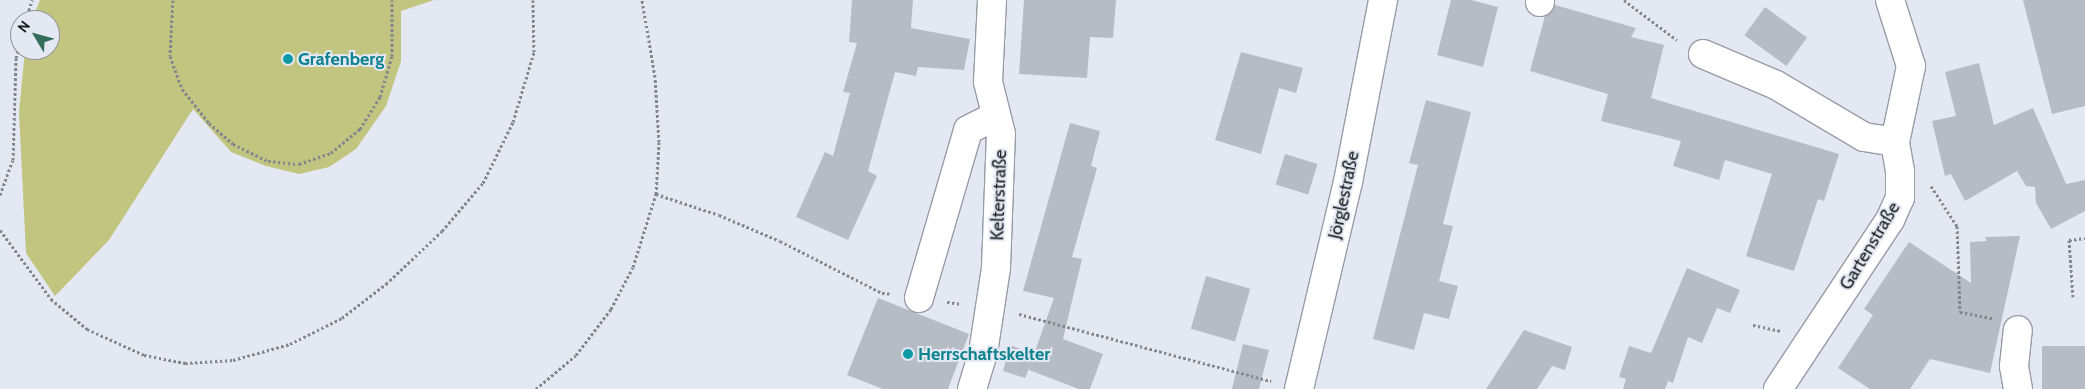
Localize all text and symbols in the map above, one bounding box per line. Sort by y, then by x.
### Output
north arrow [10,10,60,60]
text: N [14,17,34,36]
place label: Grafenberg [298,48,384,70]
marker: Grafenberg [282,53,294,65]
street label: Kelterstraße [987,149,1011,241]
street label: Jörglestraße [1324,149,1364,241]
street label: Gartenstraße [1835,198,1905,294]
place label: Herrschaftskelter [918,343,1050,365]
marker: Herrschaftskelter [902,348,914,360]

